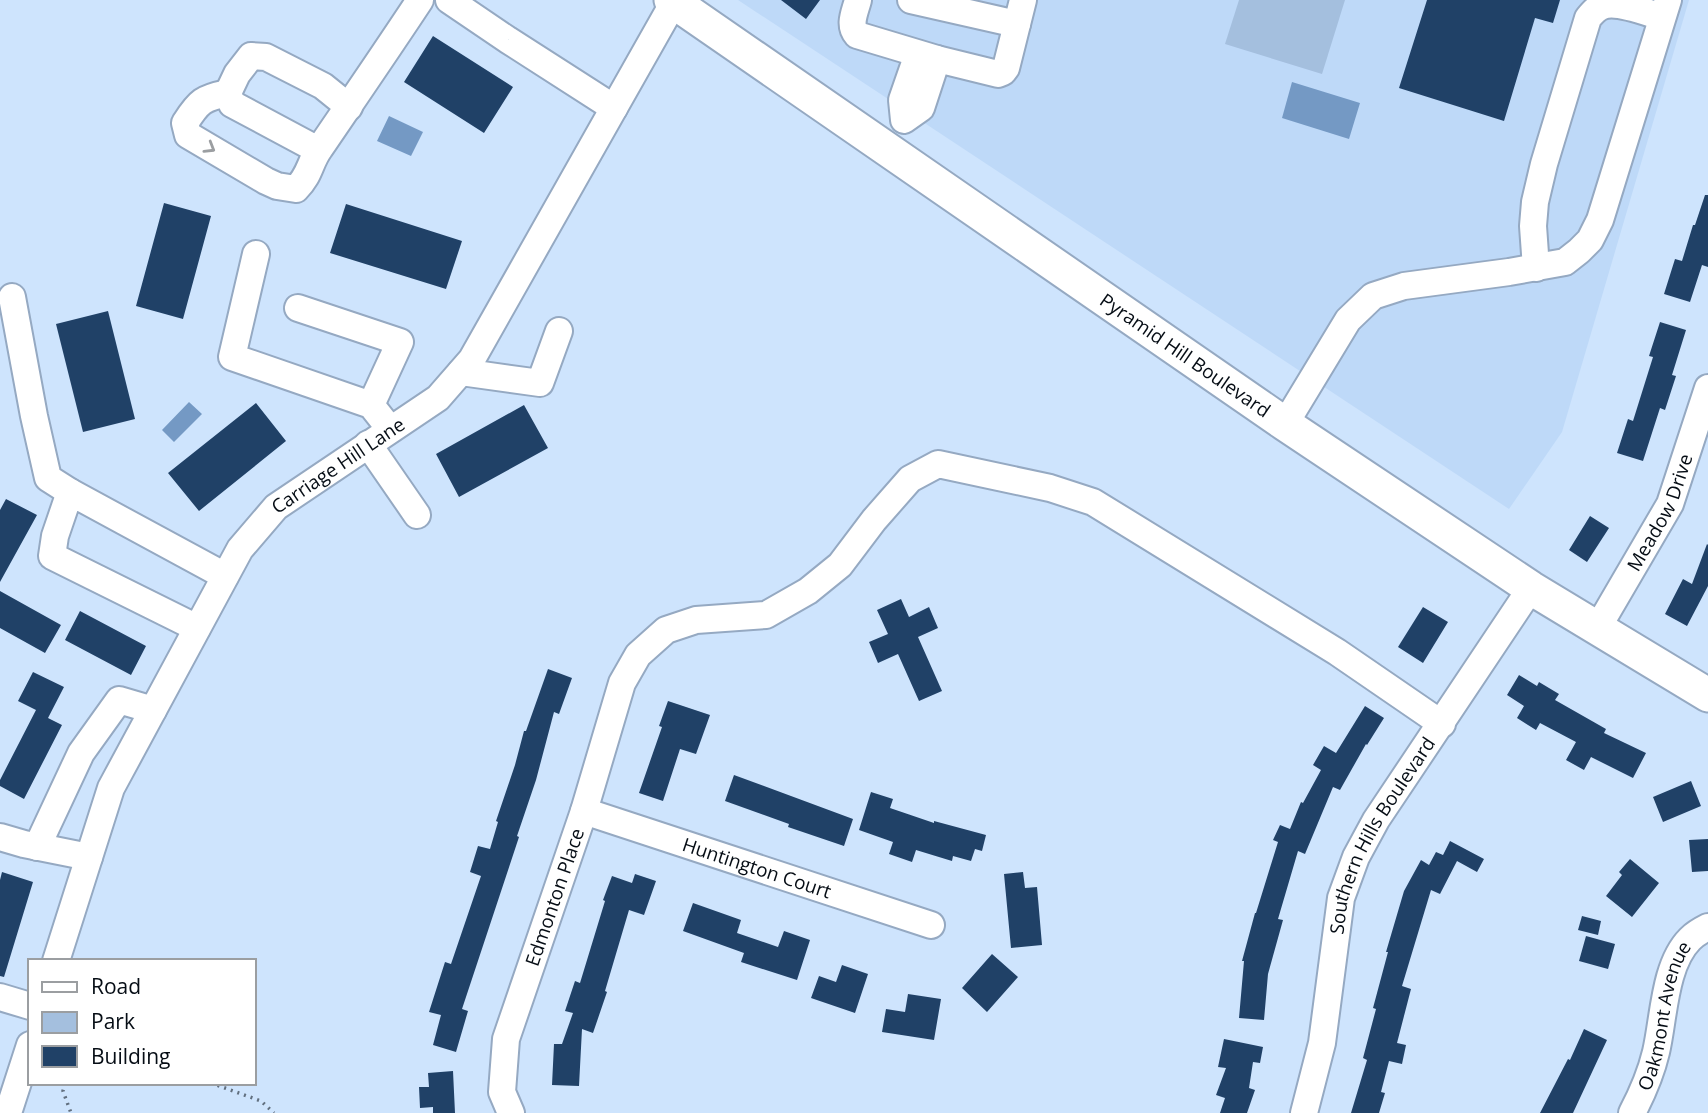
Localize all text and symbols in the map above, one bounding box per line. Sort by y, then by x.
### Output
one-way arrow [202,140,215,153]
street label: Pyramid Hill Boulevard [1095,287,1276,423]
street label: Carriage Hill Lane [266,411,410,520]
street label: Meadow Drive [1621,450,1699,576]
street label: Southern Hills Boulevard [1323,732,1441,936]
street label: Edmonton Place [519,825,590,970]
street label: Huntington Court [679,831,835,904]
street label: Oakmont Avenue [1631,935,1697,1094]
legend [28,959,256,1085]
text: Road [91,972,141,1000]
text: Park [91,1007,135,1035]
text: Building [91,1042,170,1070]

